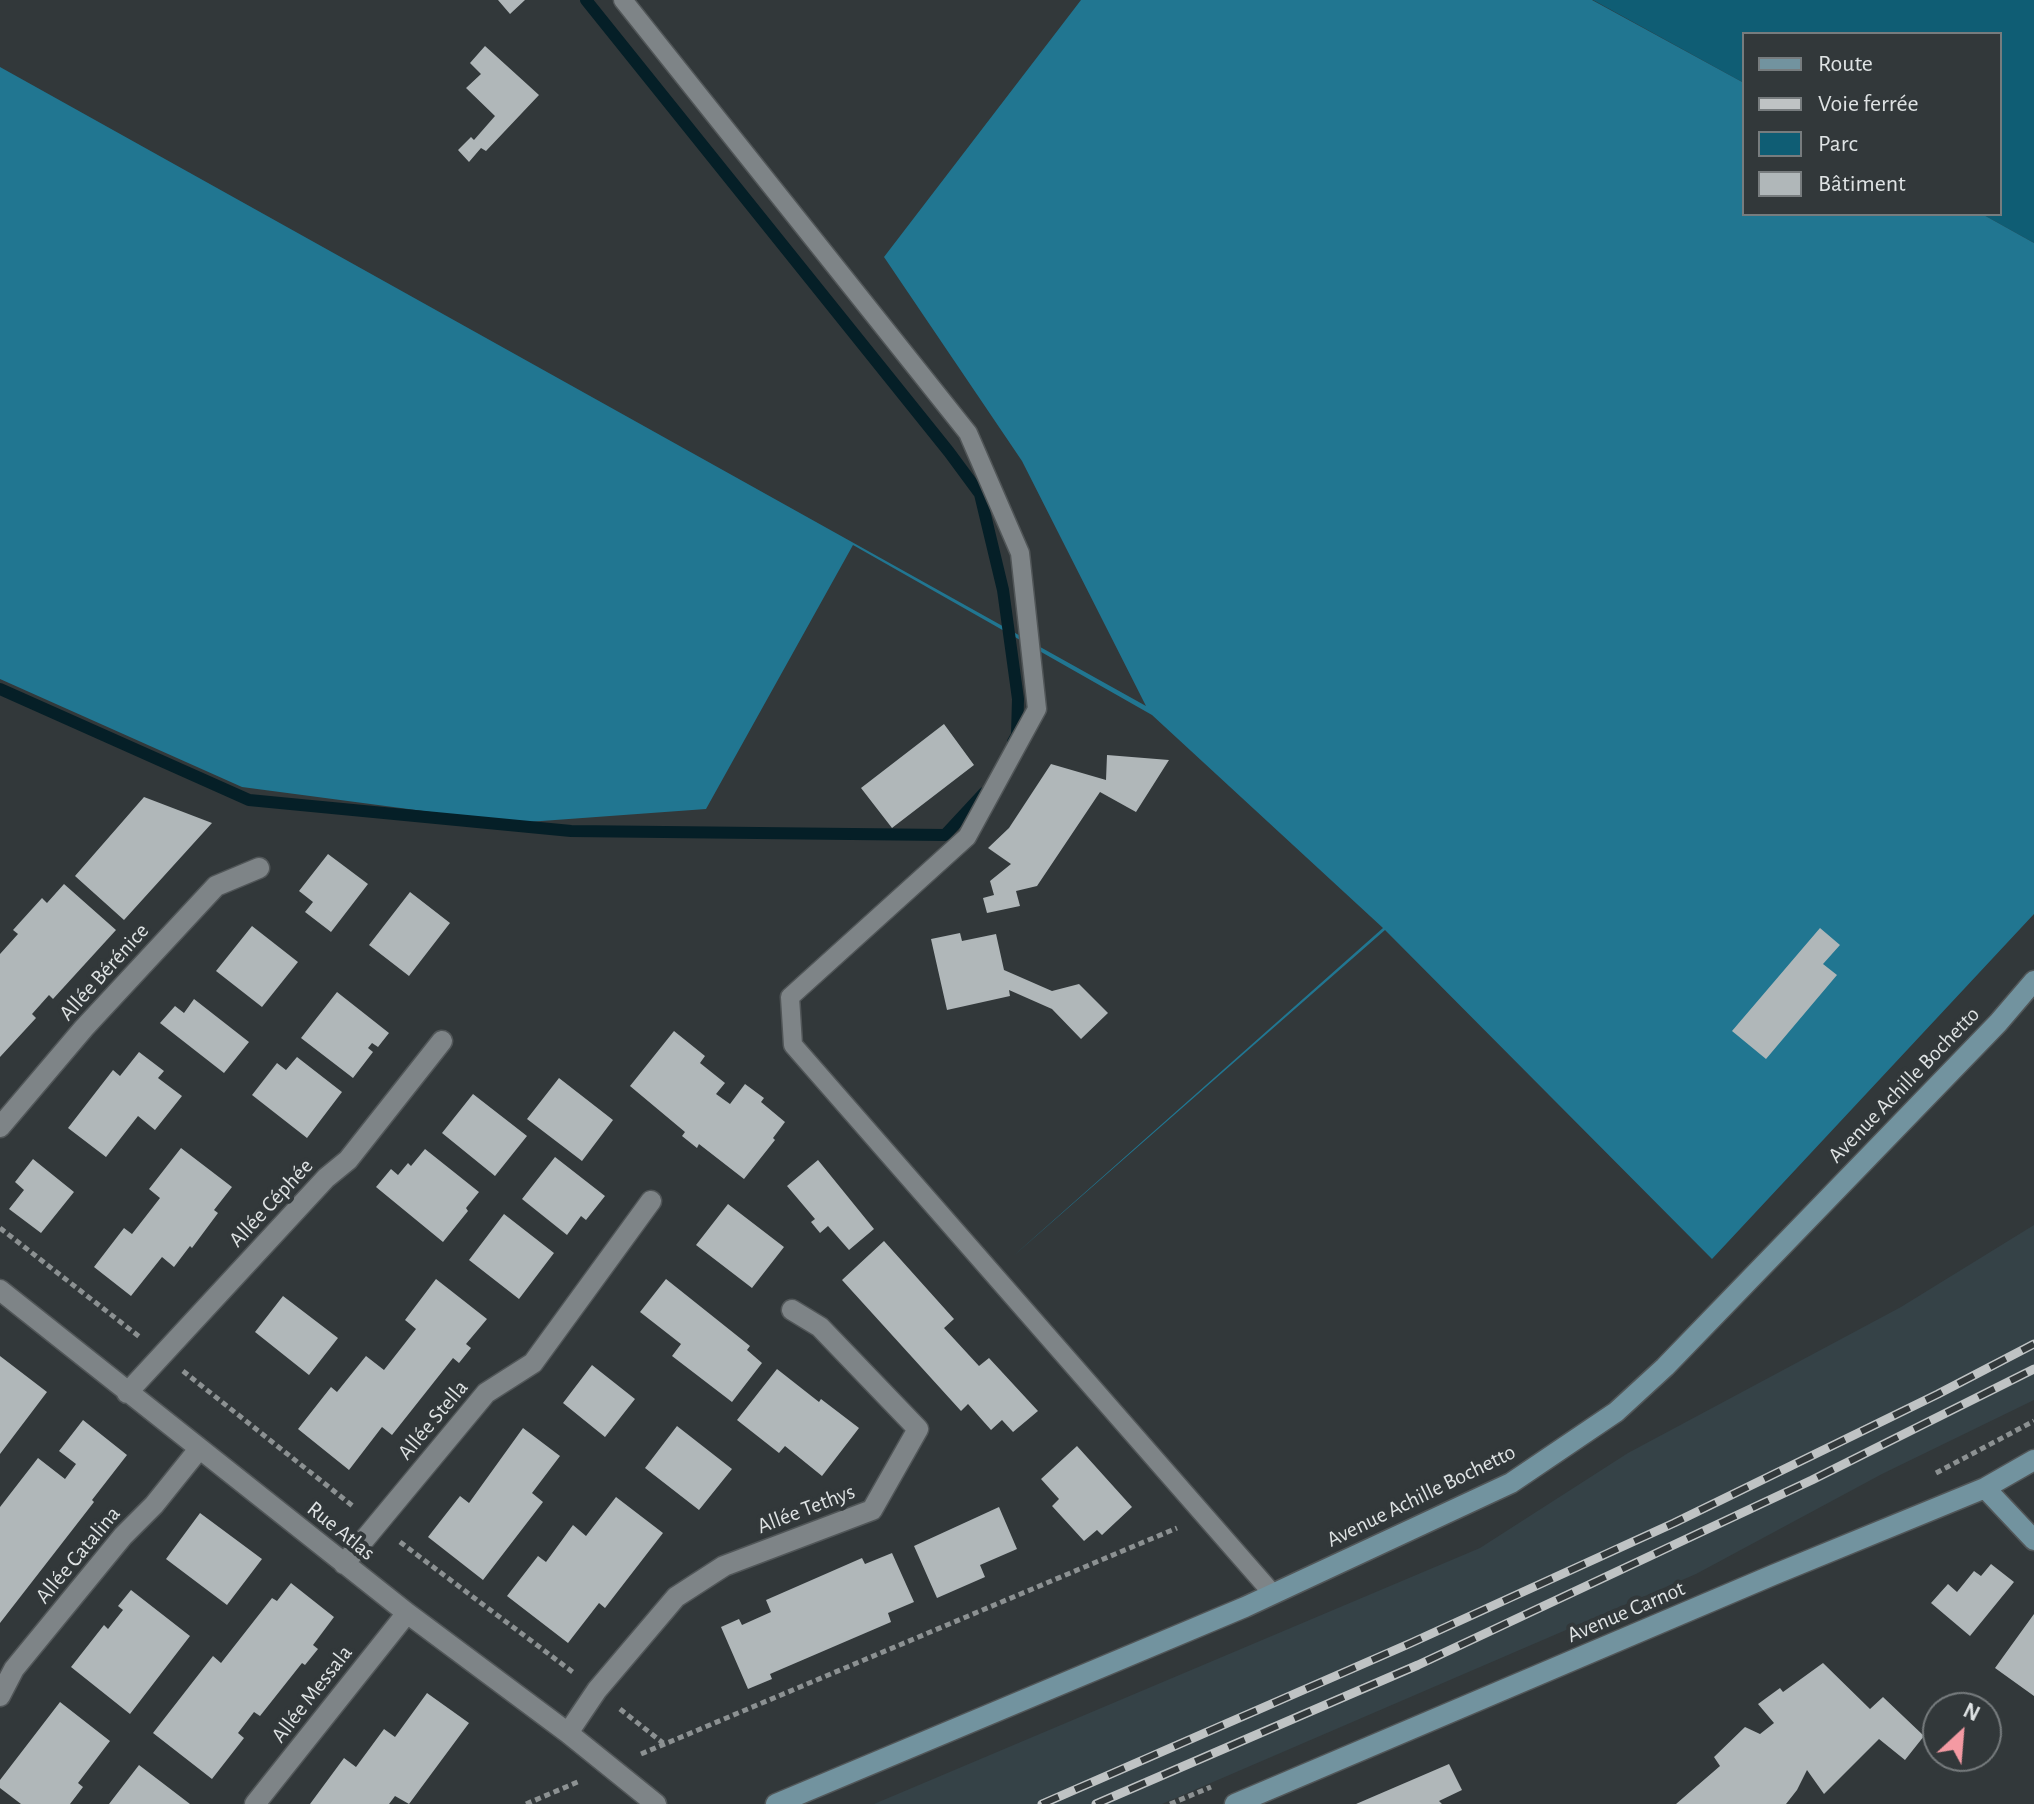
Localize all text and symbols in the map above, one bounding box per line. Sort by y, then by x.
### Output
legend [1742,32,2002,216]
text: Route [1818,52,1873,76]
text: Voie ferrée [1818,92,1919,116]
text: Parc [1818,132,1858,156]
text: Bâtiment [1818,172,1906,196]
street label: Allée Bérénice [53,918,155,1026]
street label: Avenue Achille Bochetto [1823,1001,1985,1169]
street label: Allée Céphée [223,1153,319,1253]
street label: Allée Stella [392,1375,474,1465]
street label: Avenue Achille Bochetto [1322,1439,1520,1553]
street label: Allée Tethys [753,1478,859,1540]
street label: Rue Atlas [302,1496,380,1566]
street label: Allée Catalina [30,1501,126,1609]
street label: Avenue Carnot [1563,1575,1689,1649]
street label: Allée Messala [266,1640,358,1748]
north arrow [1922,1692,2002,1772]
text: N [1960,1699,1983,1725]

